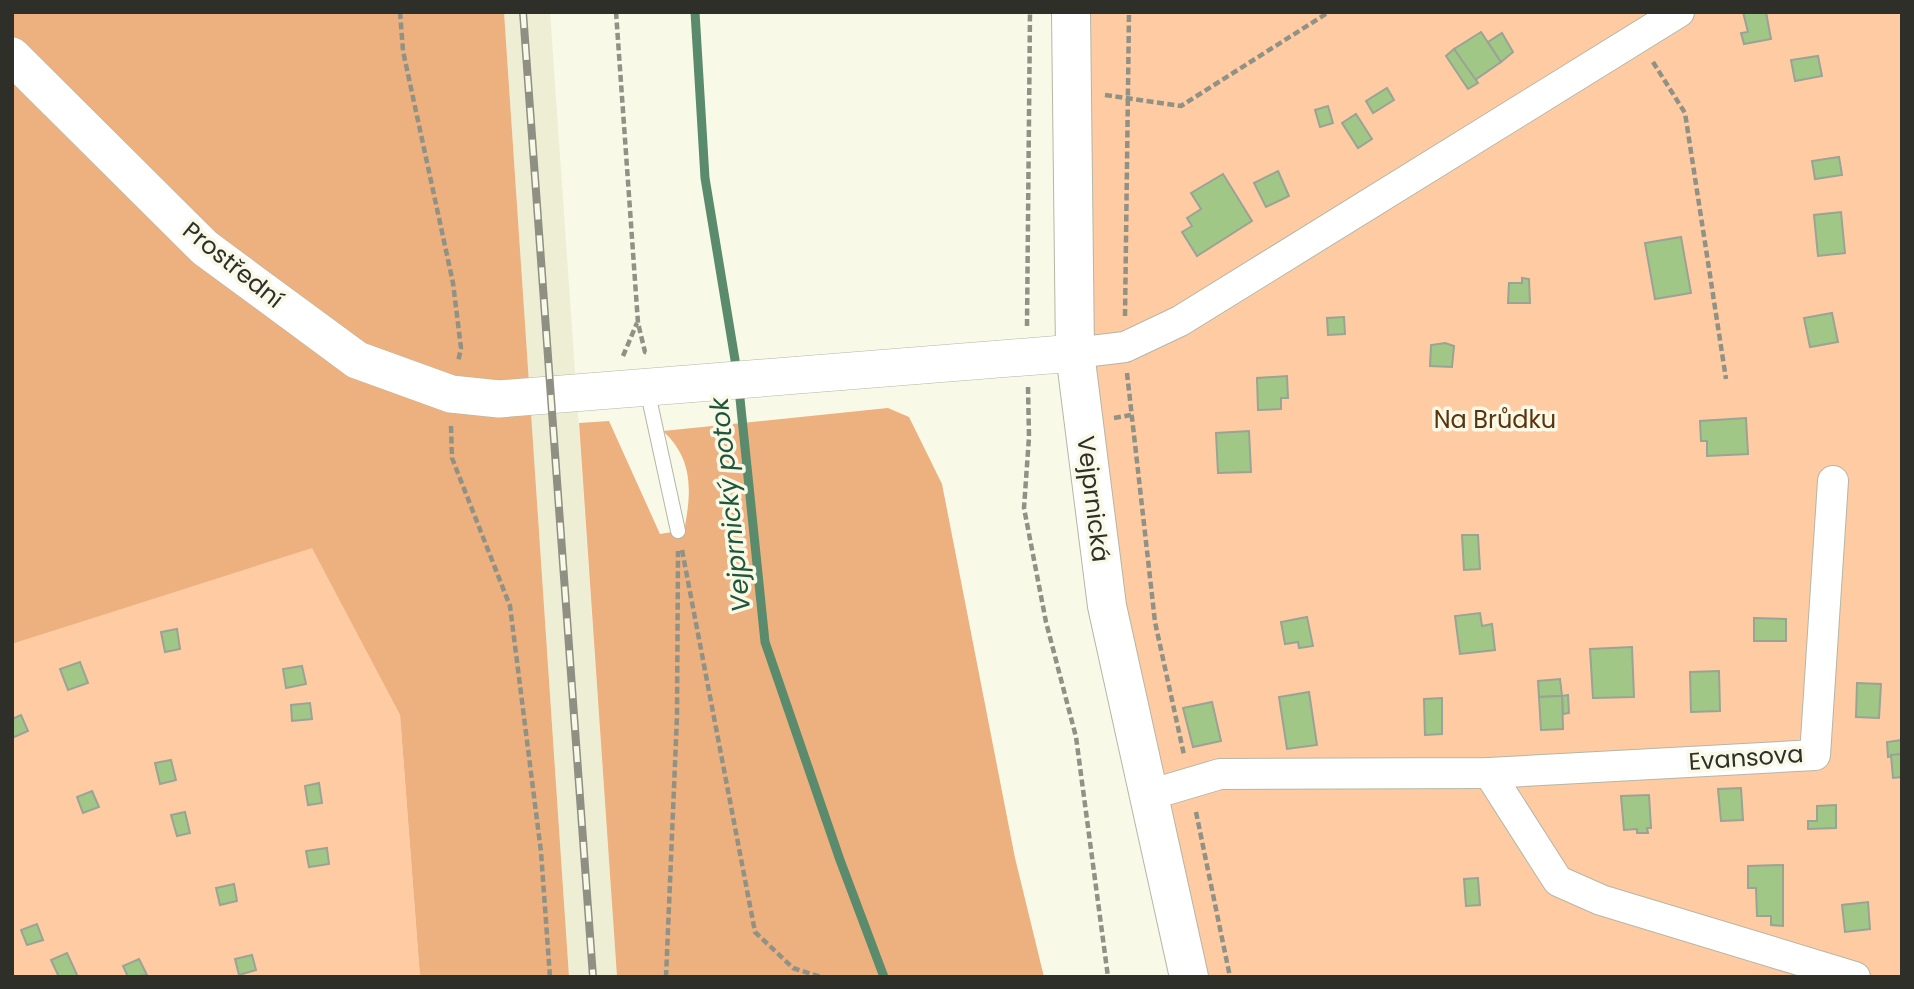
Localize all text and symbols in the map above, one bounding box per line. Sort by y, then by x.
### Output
street label: Prostřední [176,214,291,316]
water label: Vejprnický potok [701,394,759,614]
park label: Na Brůdku [1434,403,1556,436]
street label: Vejprnická [1069,434,1118,564]
street label: Evansova [1687,737,1804,778]

